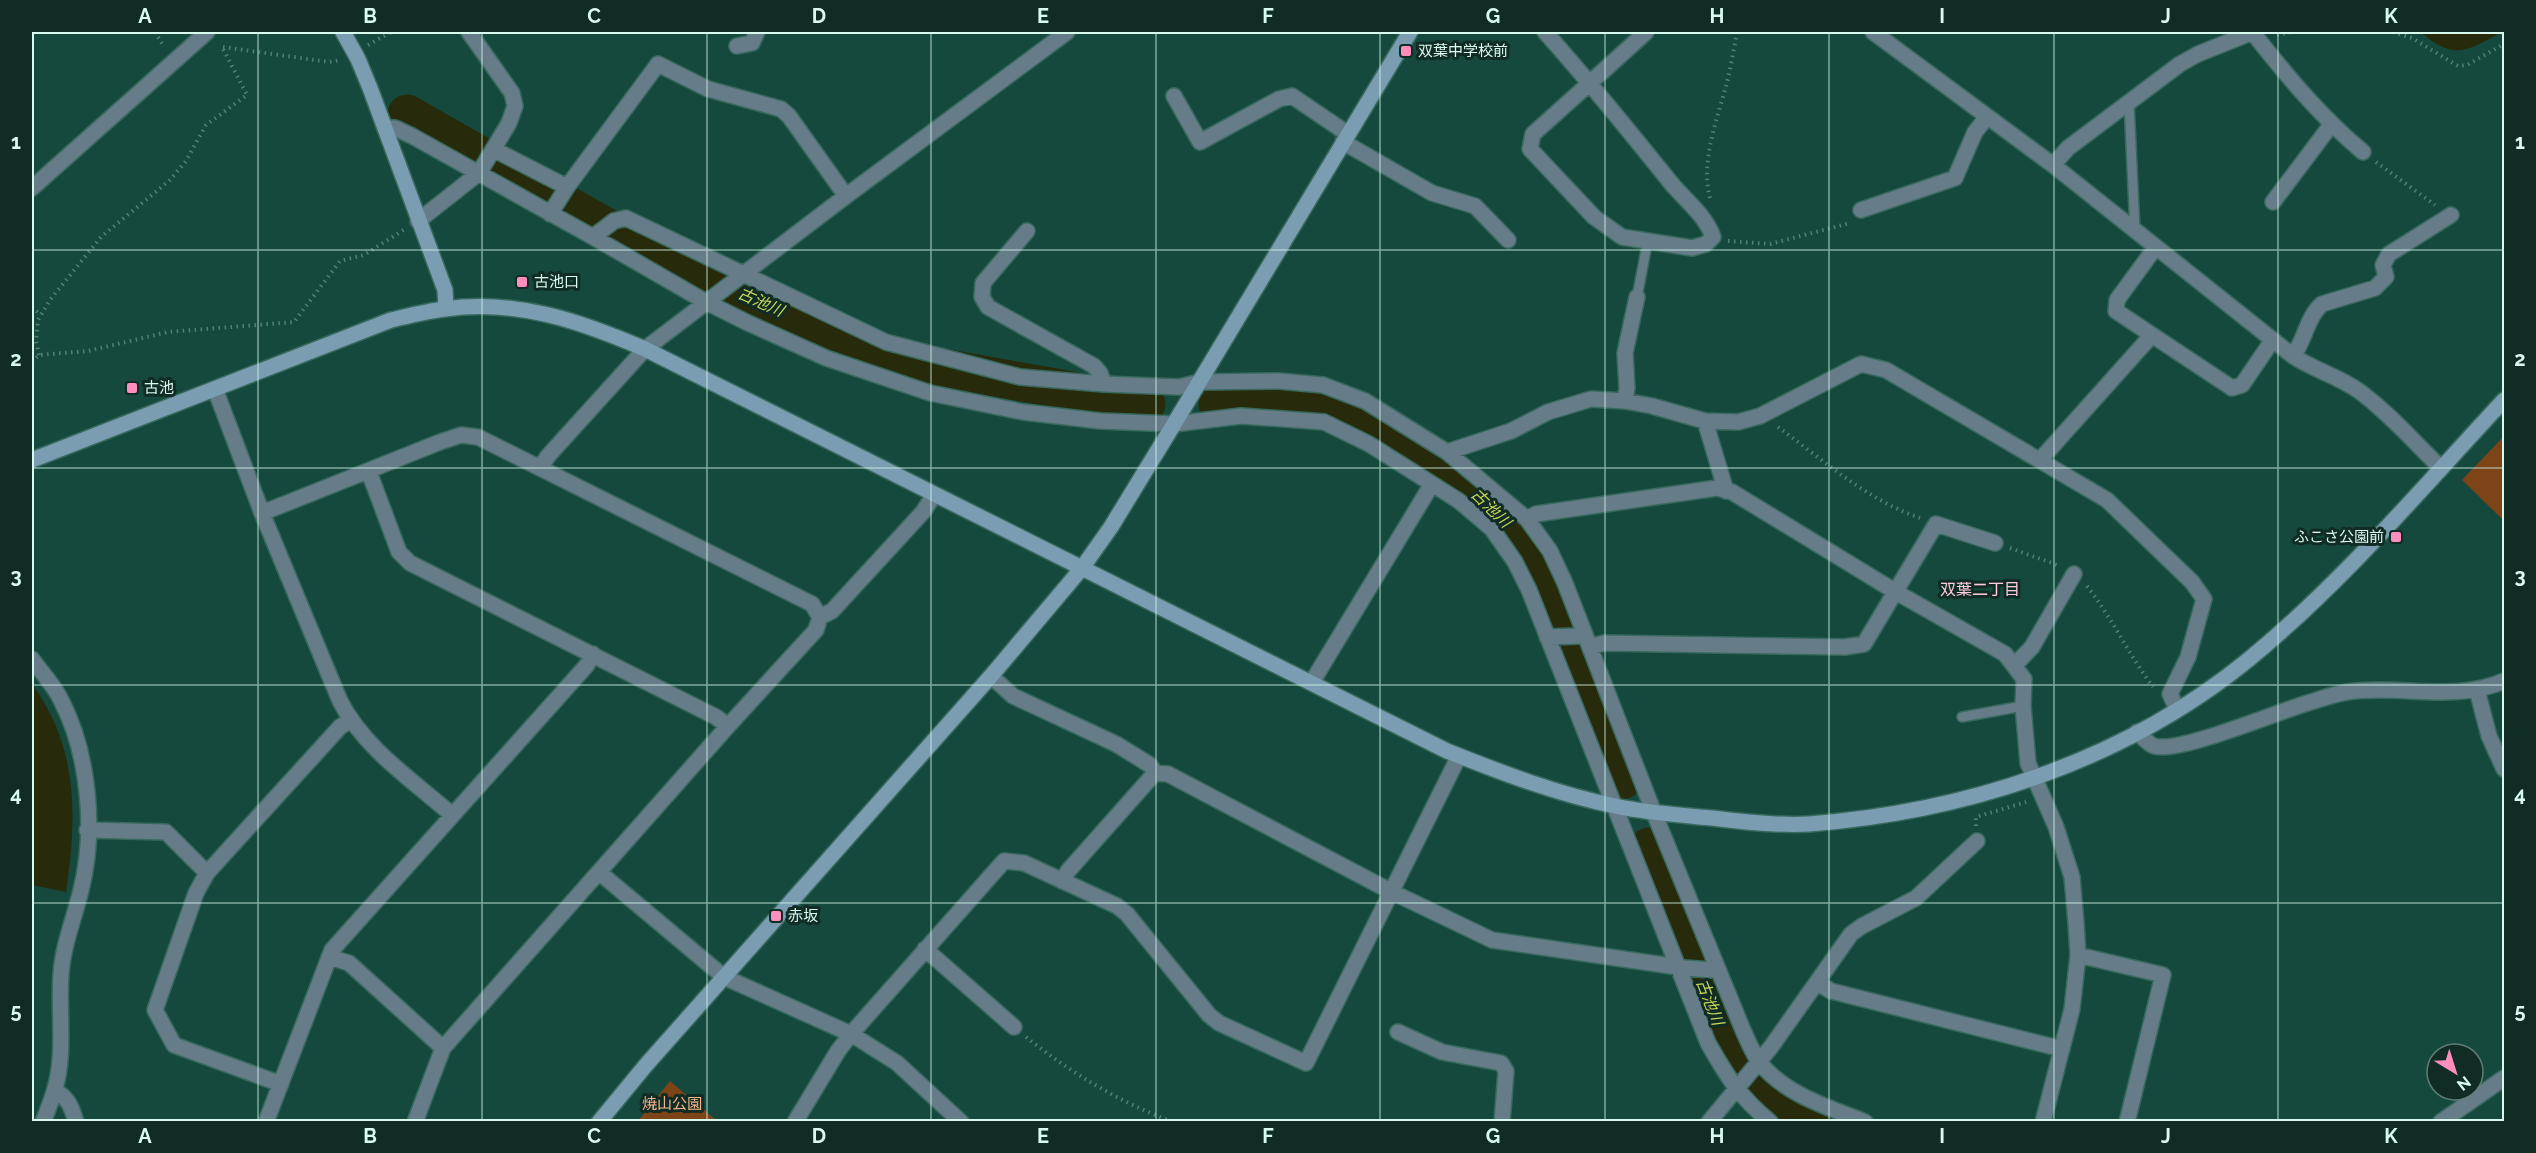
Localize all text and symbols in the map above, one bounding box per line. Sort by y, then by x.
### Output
text: A [138,4,152,28]
text: B [363,4,377,28]
text: C [587,4,601,28]
text: D [812,4,826,28]
text: E [1037,4,1049,28]
text: F [1262,4,1274,28]
text: G [1486,4,1500,28]
text: H [1710,4,1724,28]
text: I [1939,4,1945,28]
text: J [2161,4,2171,28]
text: K [2384,4,2398,28]
place label: 双葉中学校前 [1418,42,1508,60]
marker: 双葉中学校前 [1399,44,1413,58]
text: 1 [11,130,21,154]
text: 1 [2515,130,2525,154]
place label: 古池口 [534,273,579,291]
marker: 古池口 [515,275,529,289]
water label: 古池川 [735,284,789,321]
text: 2 [10,347,22,371]
text: 2 [2514,347,2526,371]
place label: 古池 [144,379,174,397]
marker: 古池 [125,381,139,395]
water label: 古池川 [1467,484,1516,533]
place label: ふこさ公園前 [2294,528,2384,546]
marker: ふこさ公園前 [2389,530,2403,544]
text: 3 [10,564,22,588]
text: 3 [2514,564,2526,588]
district label: 双葉二丁目 [1940,580,2020,599]
text: 4 [10,782,22,806]
text: 4 [2514,782,2526,806]
place label: 赤坂 [788,907,818,925]
marker: 赤坂 [769,909,783,923]
water label: 古池川 [1693,976,1728,1030]
text: 5 [10,999,22,1023]
text: 5 [2514,999,2526,1023]
north arrow [2425,1042,2485,1102]
text: N [2453,1072,2475,1095]
park label: 焼山公園 [642,1095,702,1113]
text: A [138,1124,152,1148]
text: B [363,1124,377,1148]
text: C [587,1124,601,1148]
text: D [812,1124,826,1148]
text: E [1037,1124,1049,1148]
text: F [1262,1124,1274,1148]
text: G [1486,1124,1500,1148]
text: H [1710,1124,1724,1148]
text: I [1939,1124,1945,1148]
text: J [2161,1124,2171,1148]
text: K [2384,1124,2398,1148]

